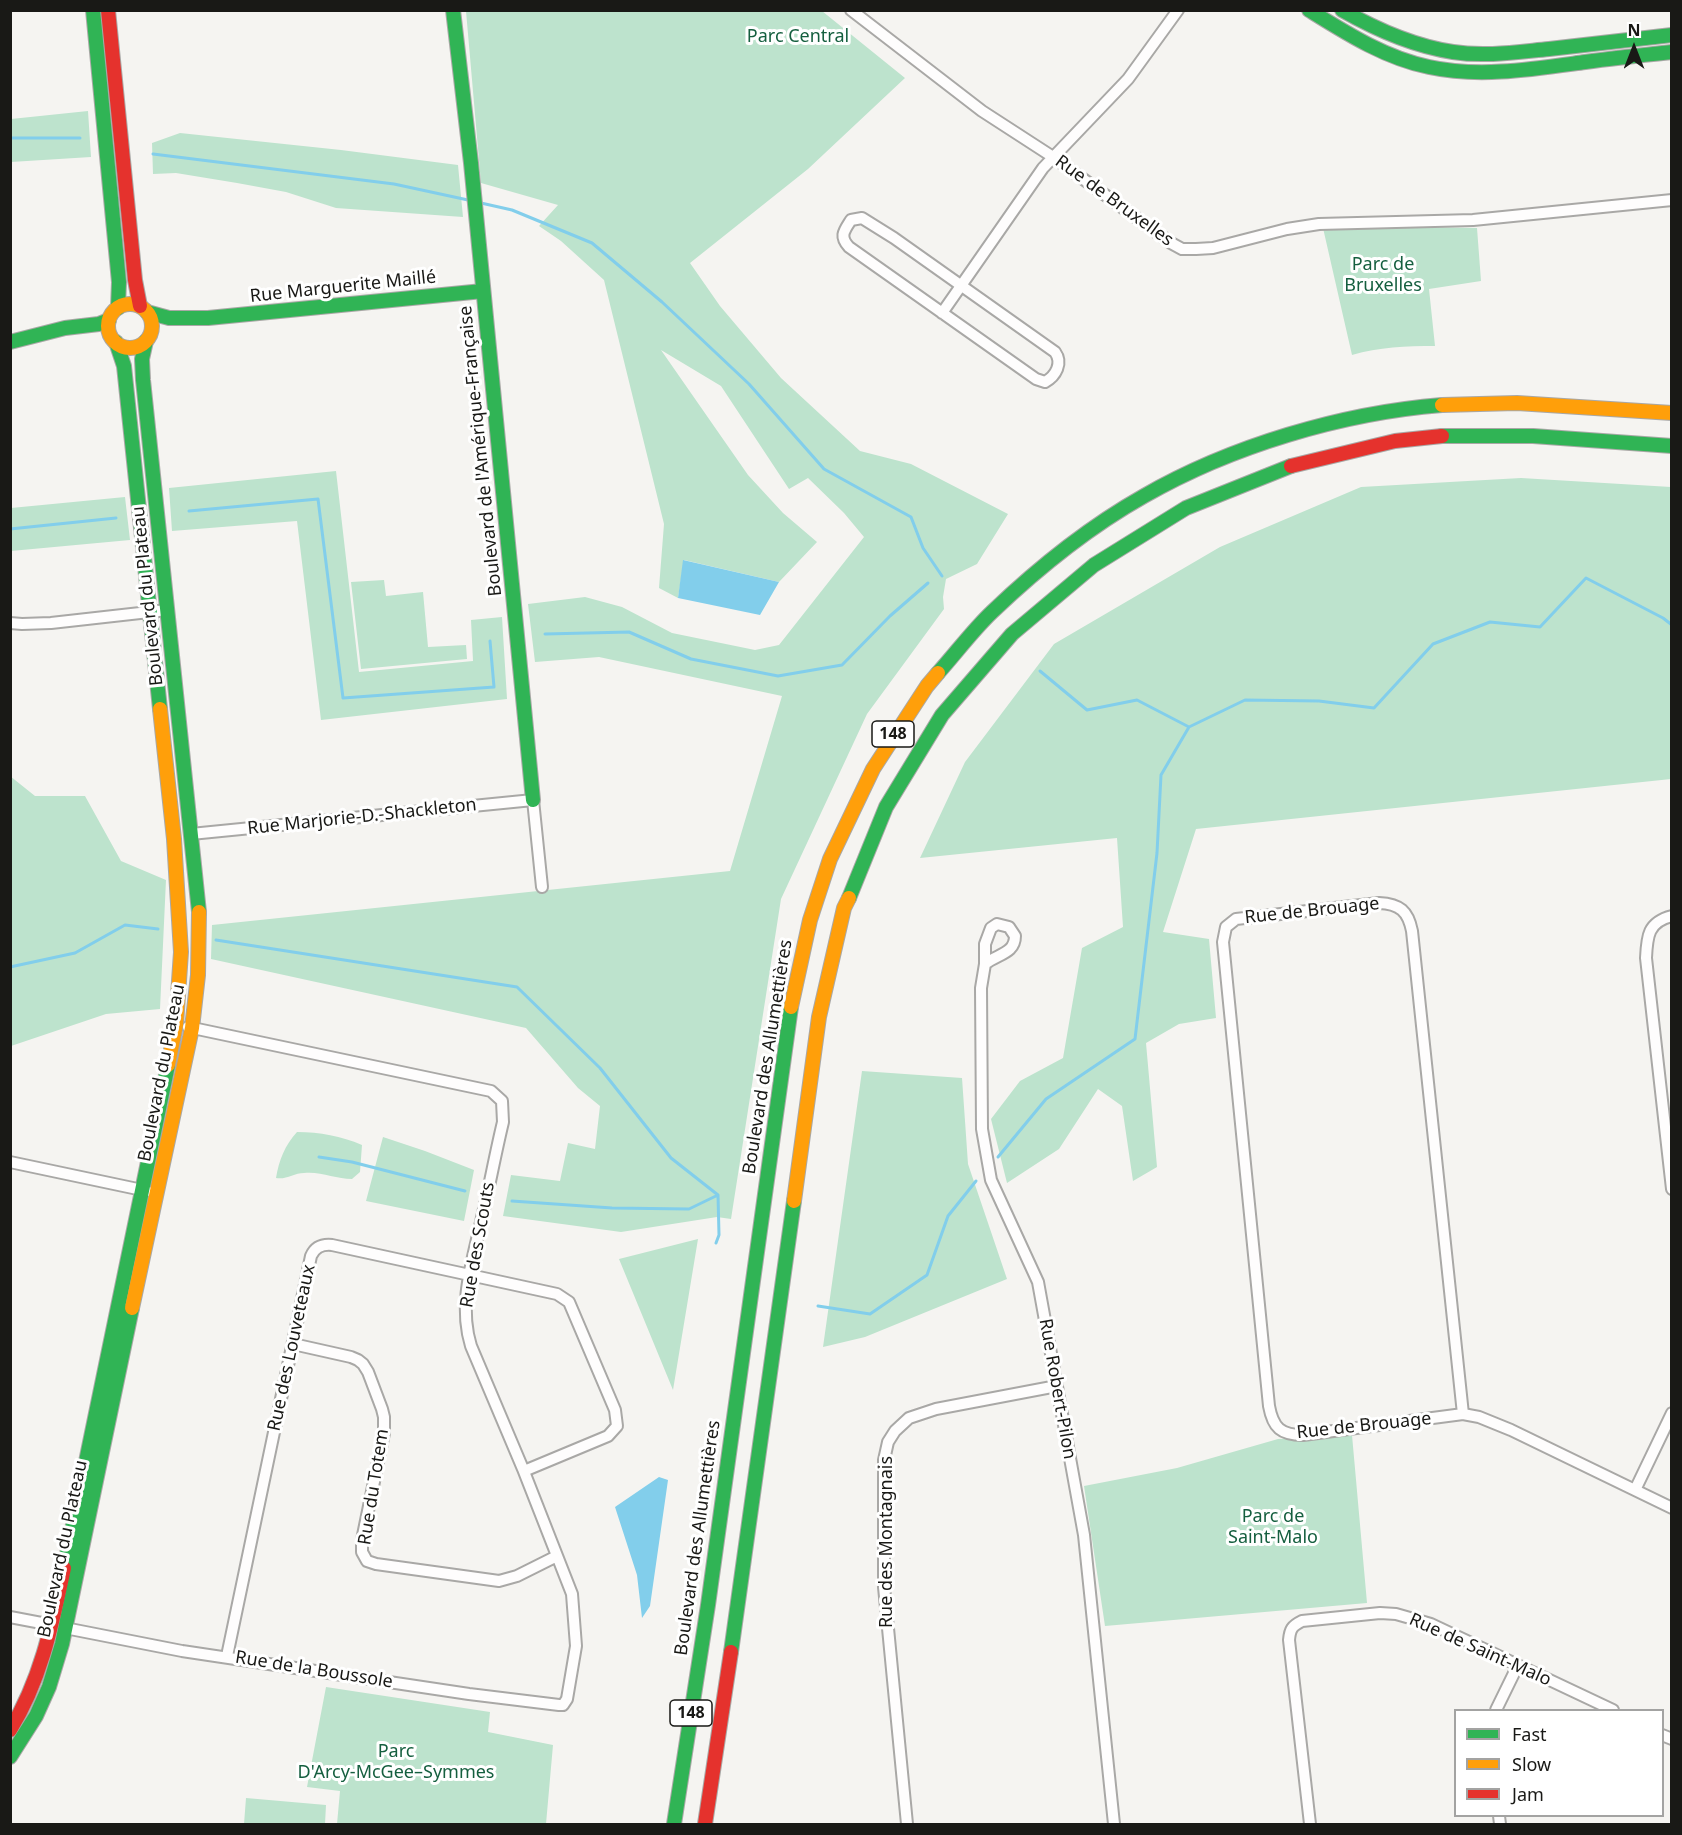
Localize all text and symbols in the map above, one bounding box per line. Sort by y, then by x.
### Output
north arrow [1604,18,1664,78]
text: N [1627,19,1641,41]
park label: Parc Central [747,26,849,48]
street label: Rue de Bruxelles [1051,151,1177,251]
park label: Parc de Bruxelles [1344,254,1422,296]
street label: Rue Marguerite Maillé [249,266,437,308]
street label: Boulevard de l'Amérique-Française [455,305,507,597]
street label: Boulevard du Plateau [128,505,168,687]
road number: 148 [872,721,914,747]
street label: Rue Marjorie-D.-Shackleton [246,794,478,840]
street label: Rue de Brouage [1244,893,1380,929]
street label: Boulevard des Allumettières [739,938,797,1176]
street label: Boulevard du Plateau [134,982,190,1164]
street label: Rue des Scouts [456,1180,500,1310]
street label: Rue des Louveteaux [264,1263,320,1433]
street label: Rue Robert-Pilon [1034,1317,1080,1461]
street label: Rue de Brouage [1296,1408,1432,1444]
street label: Boulevard des Allumettières [671,1419,725,1657]
street label: Rue du Totem [354,1427,394,1547]
street label: Rue des Montagnais [876,1456,898,1628]
street label: Boulevard du Plateau [34,1458,92,1640]
park label: Parc de Saint-Malo [1228,1506,1318,1549]
street label: Rue de Saint-Malo [1406,1609,1554,1691]
street label: Rue de la Boussole [234,1647,394,1693]
road number: 148 [670,1700,712,1726]
legend [1454,1709,1664,1817]
text: Fast [1512,1722,1547,1746]
park label: Parc D'Arcy-McGee–Symmes [298,1741,494,1784]
text: Slow [1512,1752,1551,1776]
text: Jam [1512,1782,1544,1806]

